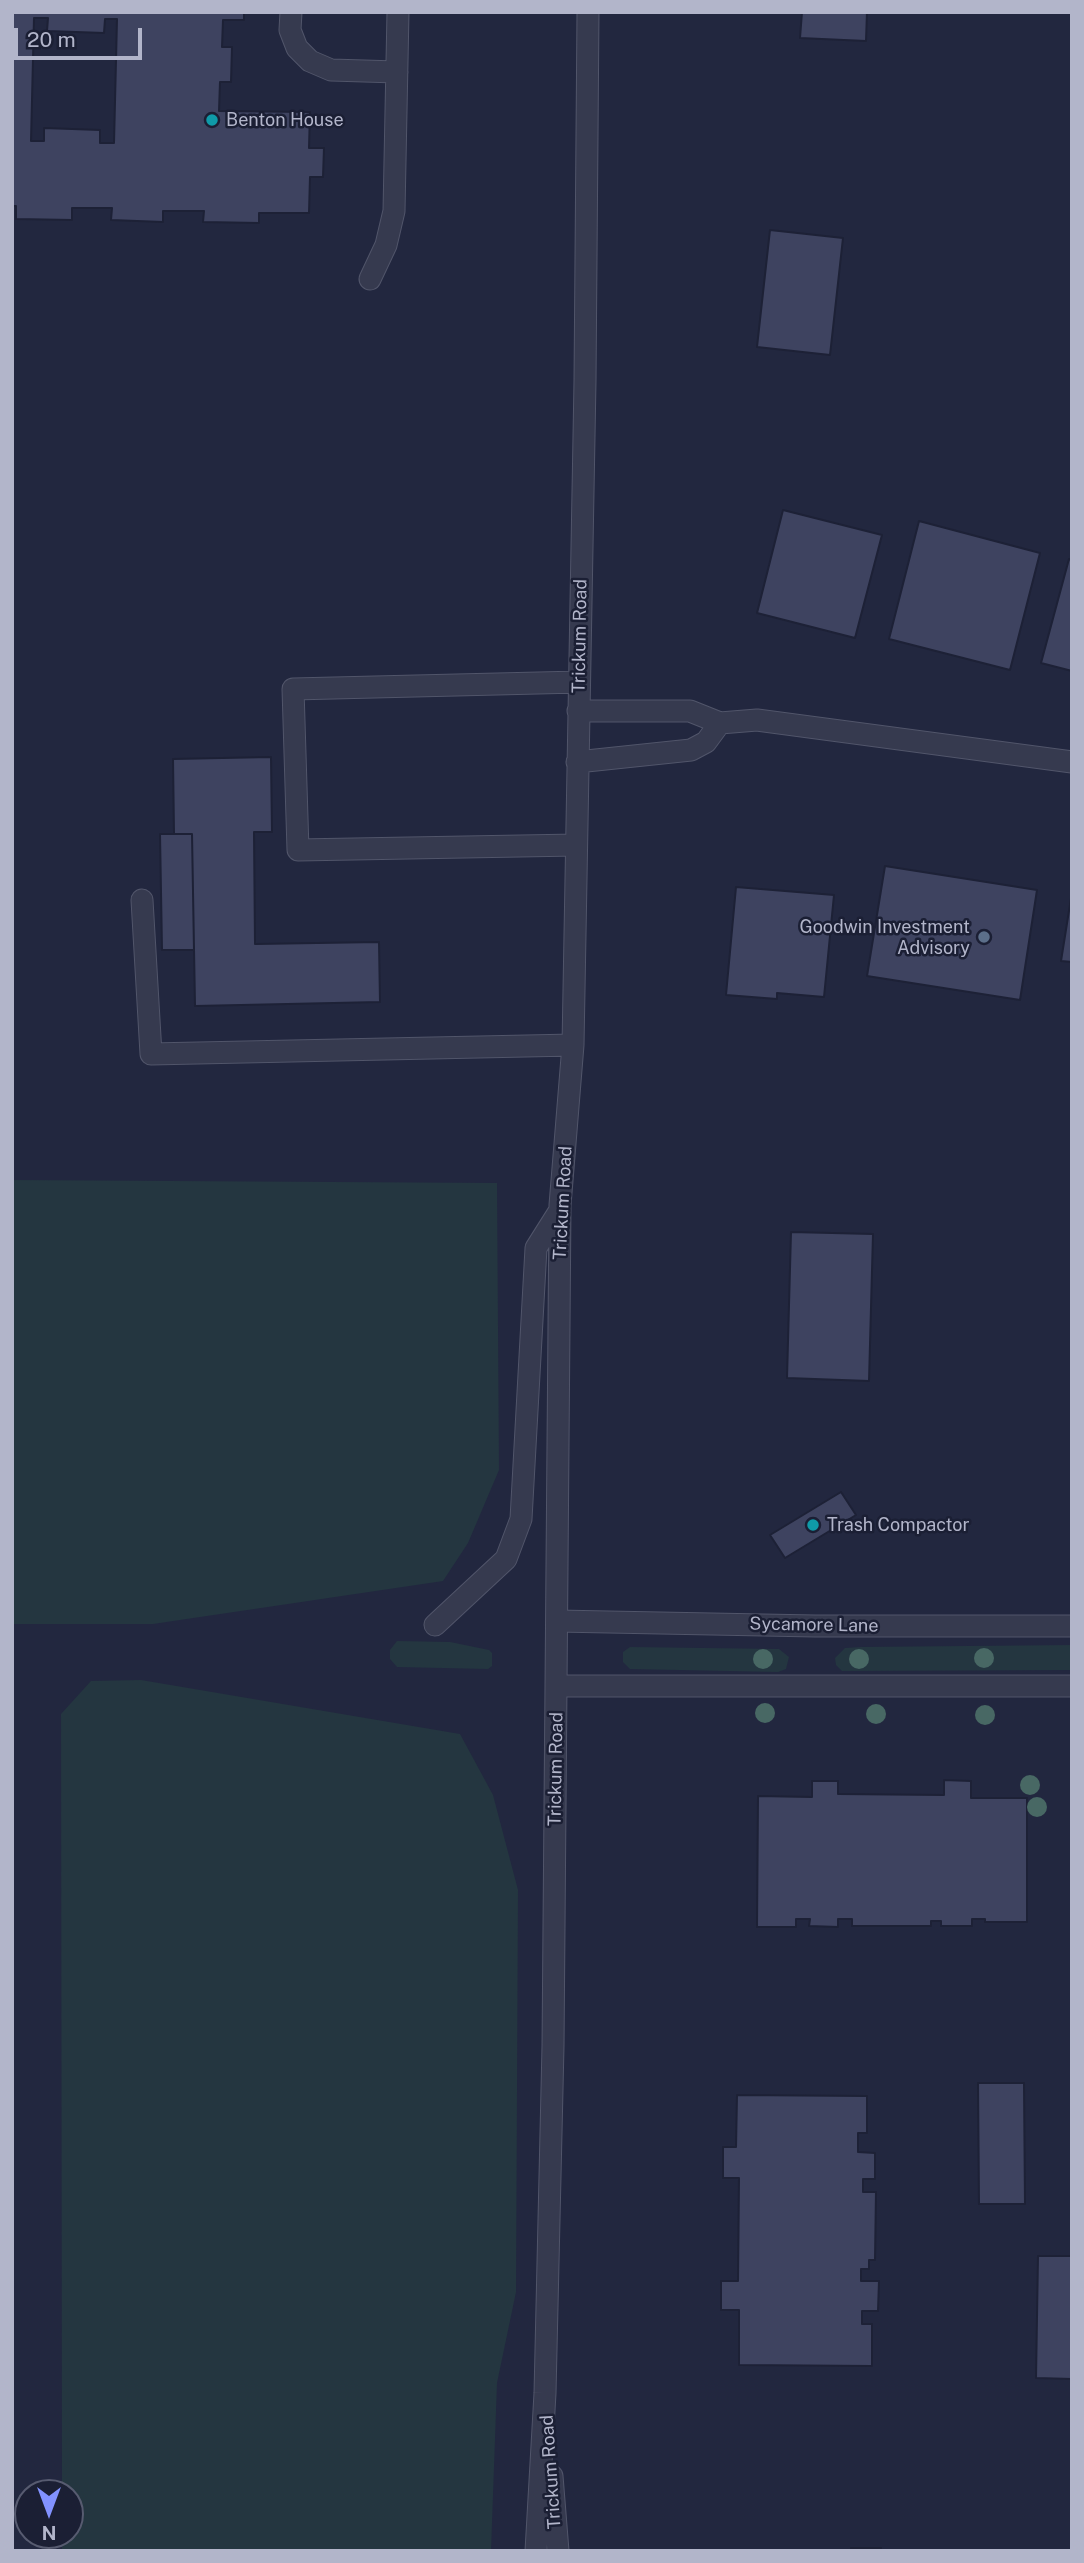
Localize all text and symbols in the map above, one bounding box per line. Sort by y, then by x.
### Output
scale bar [18,14,145,58]
text: 20 m [27,27,76,52]
place label: Benton House [226,109,344,131]
marker: Benton House [204,112,220,128]
street label: Trickum Road [568,579,592,693]
place label: Goodwin Investment Advisory [799,916,970,958]
marker: Goodwin Investment Advisory [976,929,992,945]
street label: Trickum Road [549,1145,577,1261]
place label: Trash Compactor [827,1514,970,1536]
marker: Trash Compactor [805,1517,821,1533]
street label: Sycamore Lane [749,1613,879,1637]
street label: Trickum Road [544,1712,568,1826]
street label: Trickum Road [536,2414,566,2530]
north arrow [14,2479,84,2549]
text: N [42,2522,56,2544]

